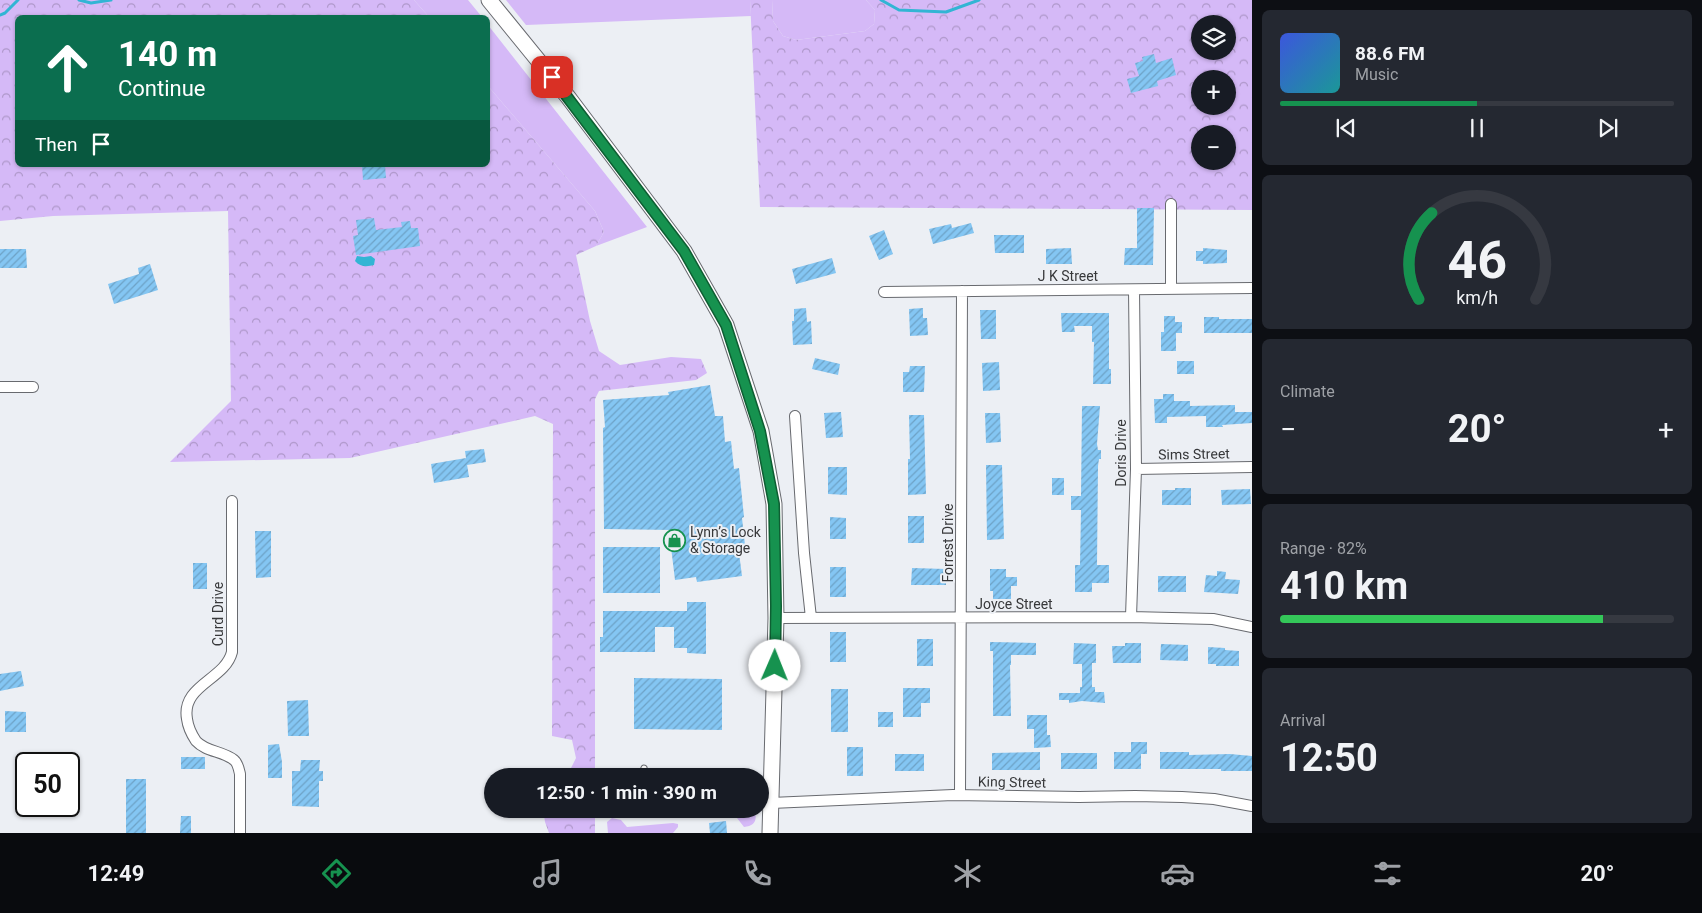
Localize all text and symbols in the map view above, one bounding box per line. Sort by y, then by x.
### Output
map controls [1191,15,1236,170]
button: layers [1191,15,1236,60]
text: 140 m [118,34,217,75]
icon: ahead [35,35,100,100]
text: 88.6 FM [1355,42,1425,65]
pin [531,56,573,98]
icon: arrive [538,63,566,91]
text: Music [1355,65,1398,84]
button: + [1191,70,1236,115]
text: Continue [118,76,206,101]
icon: previous [1332,114,1360,142]
icon: pause [1463,114,1491,142]
icon: next [1594,114,1622,142]
button: − [1191,125,1236,170]
icon: arrive [87,130,115,158]
text: Then [35,133,77,156]
text: 46 [1447,230,1507,291]
street label: J K Street [1038,268,1099,284]
text: km/h [1456,287,1498,308]
text: Climate [1280,382,1335,401]
text: 20° [1448,407,1506,451]
text: − [1280,413,1296,446]
text: + [1658,413,1674,446]
street label: Doris Drive [1113,419,1129,487]
street label: Sims Street [1158,445,1230,463]
street label: Forrest Drive [940,503,956,583]
place label: Lynn’s Lock & Storage [690,524,762,556]
shop icon: Lynn’s Lock & Storage [662,528,686,552]
text: Range · 82% [1280,539,1367,558]
text: 410 km [1280,564,1408,608]
street label: Curd Drive [210,582,226,646]
street label: Joyce Street [975,596,1053,612]
position arrow [748,639,800,691]
text: Arrival [1280,711,1325,730]
text: 12:50 [1280,736,1378,780]
speed limit sign: 50 [15,752,80,817]
street label: King Street [978,773,1047,791]
text: 12:50 · 1 min · 390 m [536,781,717,804]
icon: directions [319,856,354,891]
icon: music [530,856,565,891]
icon: phone [740,856,775,891]
icon: climate [950,856,985,891]
icon: car [1160,856,1195,891]
icon: filters [1370,856,1405,891]
text: 12:49 [88,861,144,886]
text: 20° [1580,861,1614,886]

